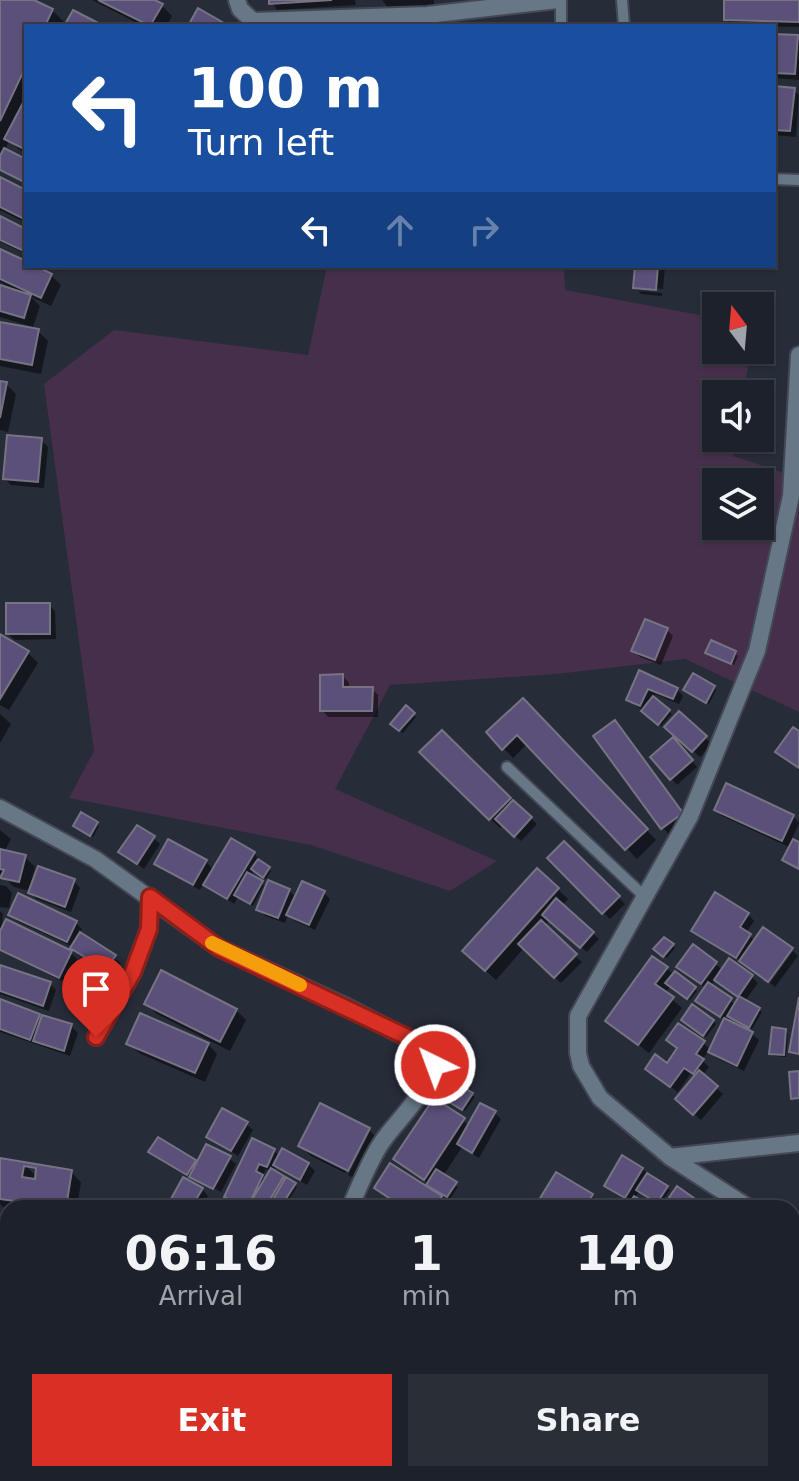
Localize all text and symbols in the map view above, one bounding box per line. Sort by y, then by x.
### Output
text: 100 m [188,55,383,120]
icon: left [56,56,160,160]
text: Turn left [188,122,334,163]
icon: left [294,208,338,252]
icon: ahead [378,208,422,252]
icon: right [462,208,506,252]
north arrow [702,292,774,364]
map controls [702,292,774,540]
button: sound [702,380,774,452]
button: layers [702,468,774,540]
pin [62,955,130,1037]
icon: arrive [74,967,118,1011]
position arrow [393,1023,477,1107]
text: 06:16 [124,1225,277,1281]
text: 1 [410,1225,443,1281]
text: 140 [575,1225,675,1281]
text: Arrival [159,1281,243,1311]
text: min [402,1281,451,1311]
text: m [613,1281,638,1311]
button: Exit [32,1374,392,1466]
button: Share [408,1374,768,1466]

